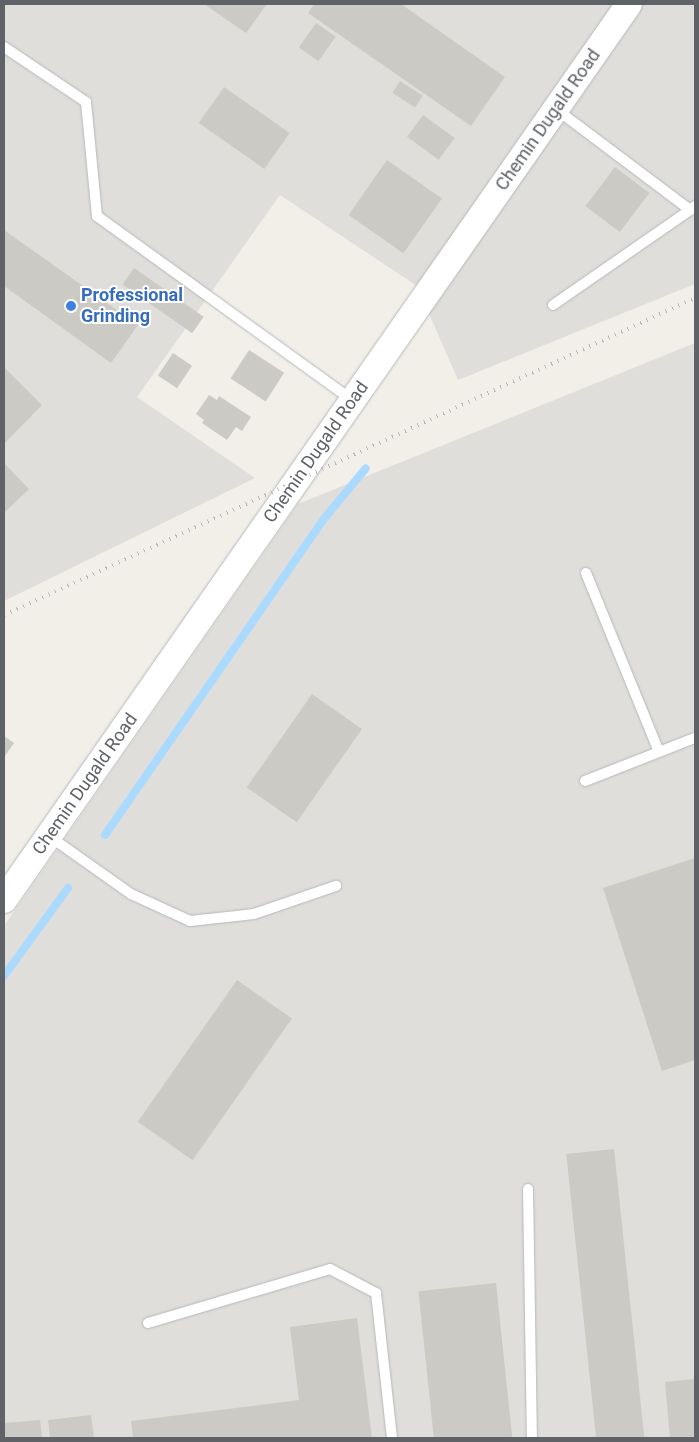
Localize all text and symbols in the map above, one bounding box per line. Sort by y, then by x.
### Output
street label: Chemin Dugald Road [491,45,605,195]
place label: Professional Grinding [81,285,183,328]
marker: Professional Grinding [65,300,77,312]
street label: Chemin Dugald Road [259,377,373,527]
street label: Chemin Dugald Road [28,709,142,859]

